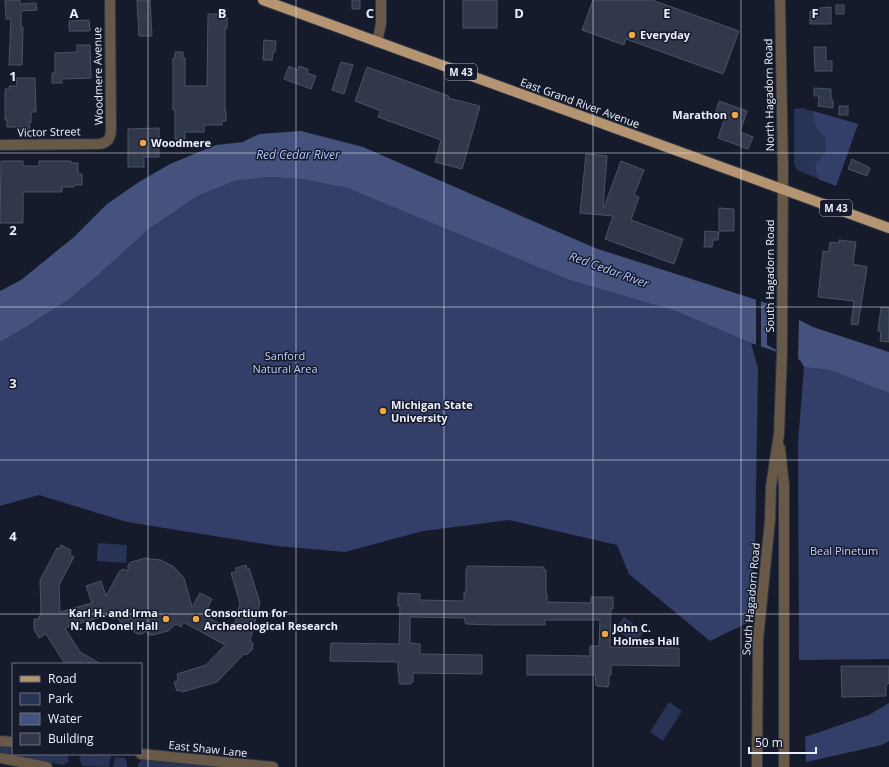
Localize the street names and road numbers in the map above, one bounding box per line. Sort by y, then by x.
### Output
street label: Woodmere Avenue [89,27,106,125]
street label: North Hagadorn Road [760,38,777,152]
road number: M 43 [445,64,477,80]
street label: East Grand River Avenue [518,74,642,131]
street label: Victor Street [17,123,81,140]
road number: M 43 [820,200,852,216]
street label: South Hagadorn Road [762,220,777,332]
street label: South Hagadorn Road [738,542,763,656]
street label: East Shaw Lane [168,737,248,760]

